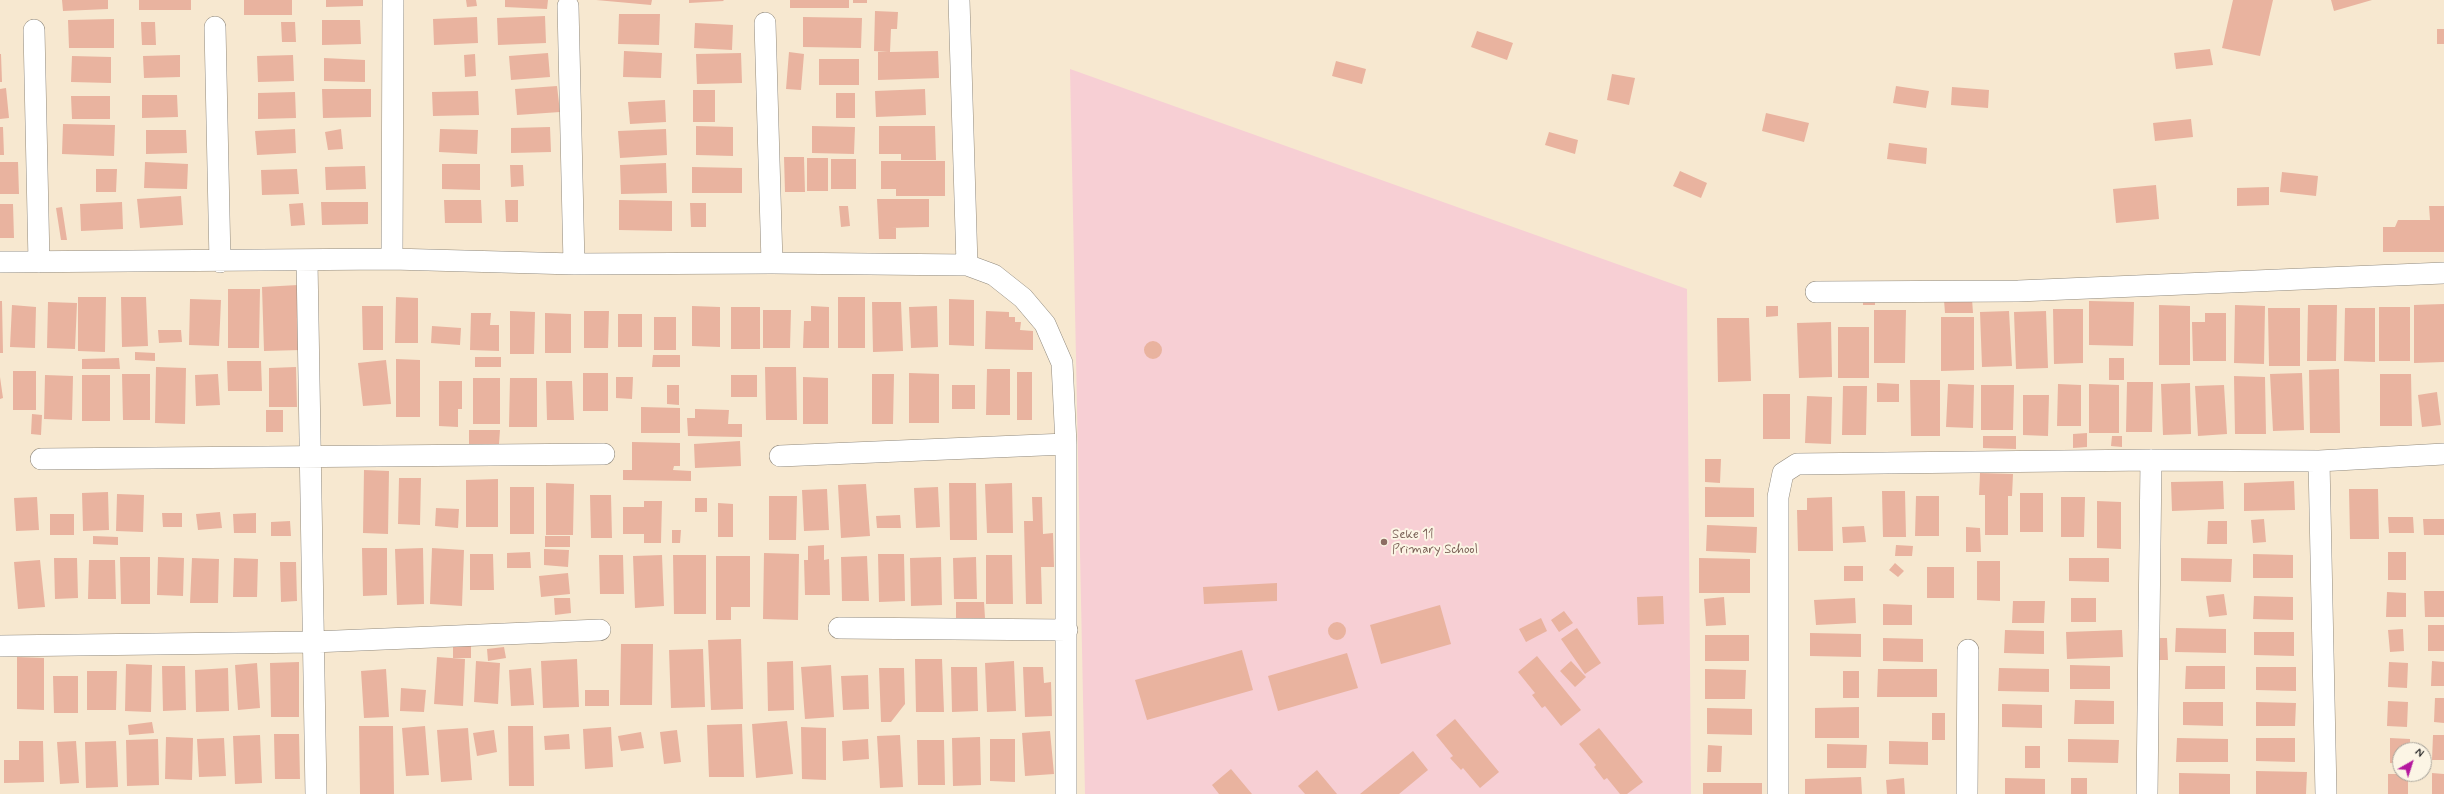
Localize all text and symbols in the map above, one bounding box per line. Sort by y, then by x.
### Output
place label: Seke 11 Primary School [1392,527,1478,558]
marker: Seke 11 Primary School [1379,537,1389,547]
north arrow [2392,742,2432,782]
text: N [2412,746,2426,761]

